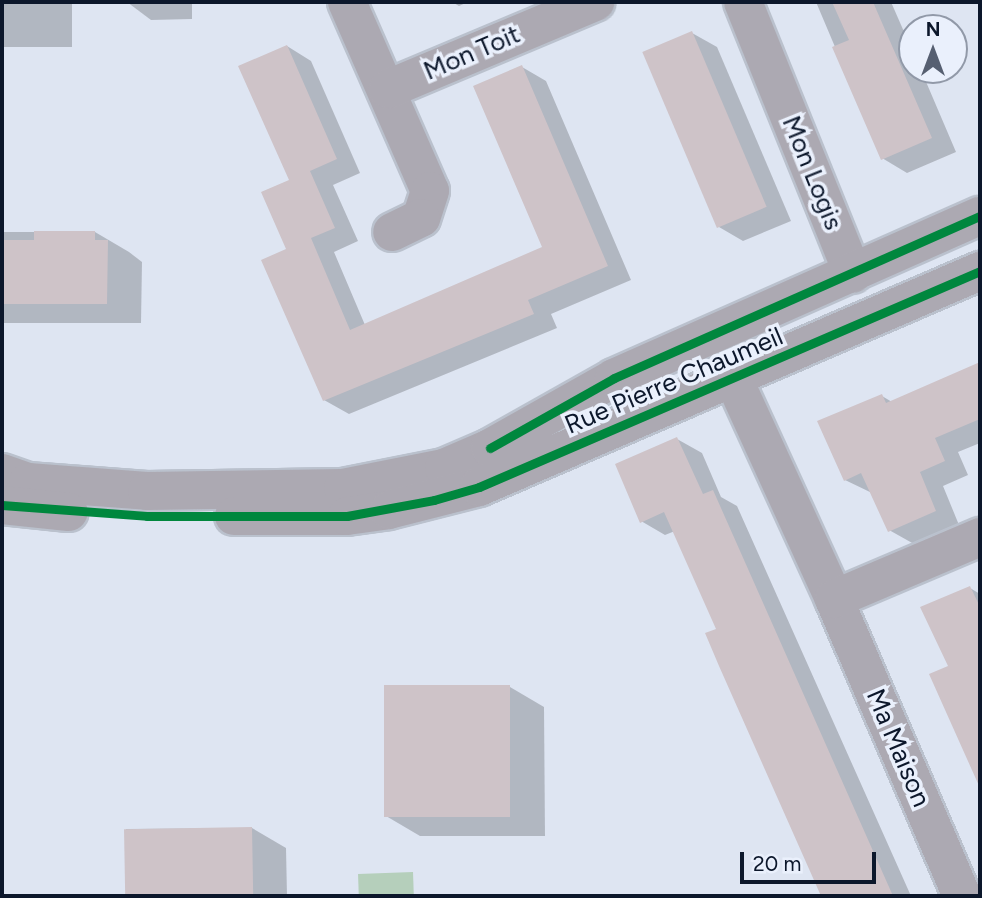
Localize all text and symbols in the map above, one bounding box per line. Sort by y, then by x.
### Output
north arrow [898,14,968,84]
text: N [926,18,940,41]
street label: Mon Toit [419,19,525,87]
street label: Mon Logis [775,112,849,234]
street label: Rue Pierre Chaumeil [560,321,788,441]
street label: Ma Maison [859,685,937,811]
scale bar [744,838,880,882]
text: 20 m [753,851,801,876]

